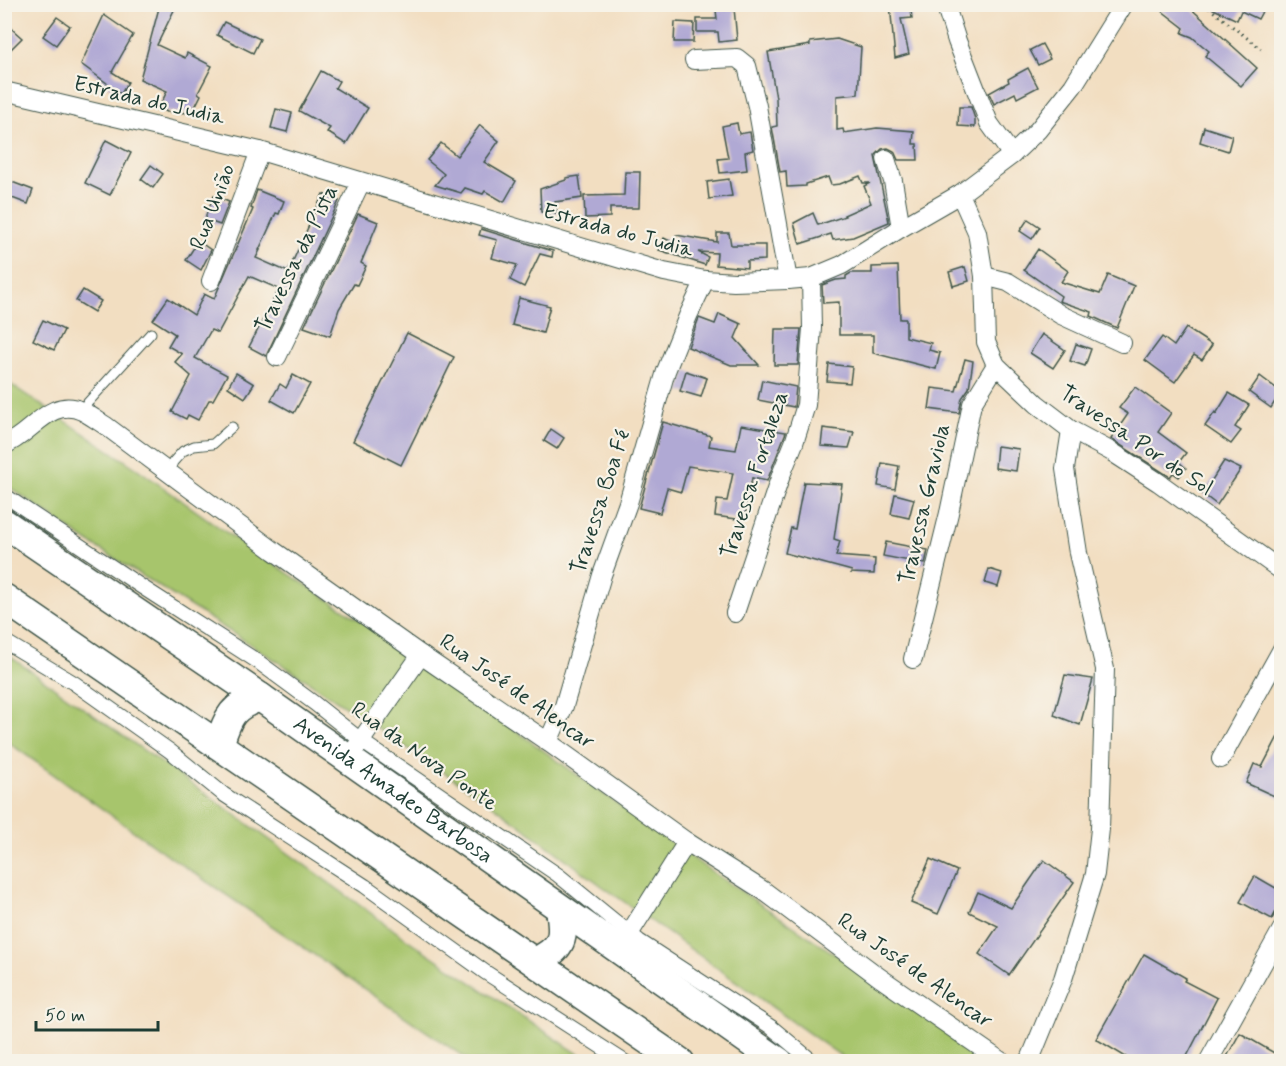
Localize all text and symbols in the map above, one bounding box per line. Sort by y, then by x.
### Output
street label: Estrada do Judia [71,70,228,132]
street label: Rua União [184,160,242,254]
street label: Travessa da Pista [249,180,345,338]
street label: Estrada do Judia [540,197,697,265]
street label: Travessa Por do Sol [1054,379,1218,503]
street label: Travessa Fortaleza [715,388,795,562]
street label: Travessa Graviola [893,421,957,587]
street label: Travessa Boa Fé [564,426,638,578]
street label: Rua José de Alencar [434,628,600,756]
street label: Rua da Nova Ponte [345,696,503,818]
street label: Avenida Amadeo Barbosa [287,710,498,870]
street label: Rua José de Alencar [832,907,998,1035]
scale bar [36,994,158,1032]
text: 50 m [45,1004,85,1028]

